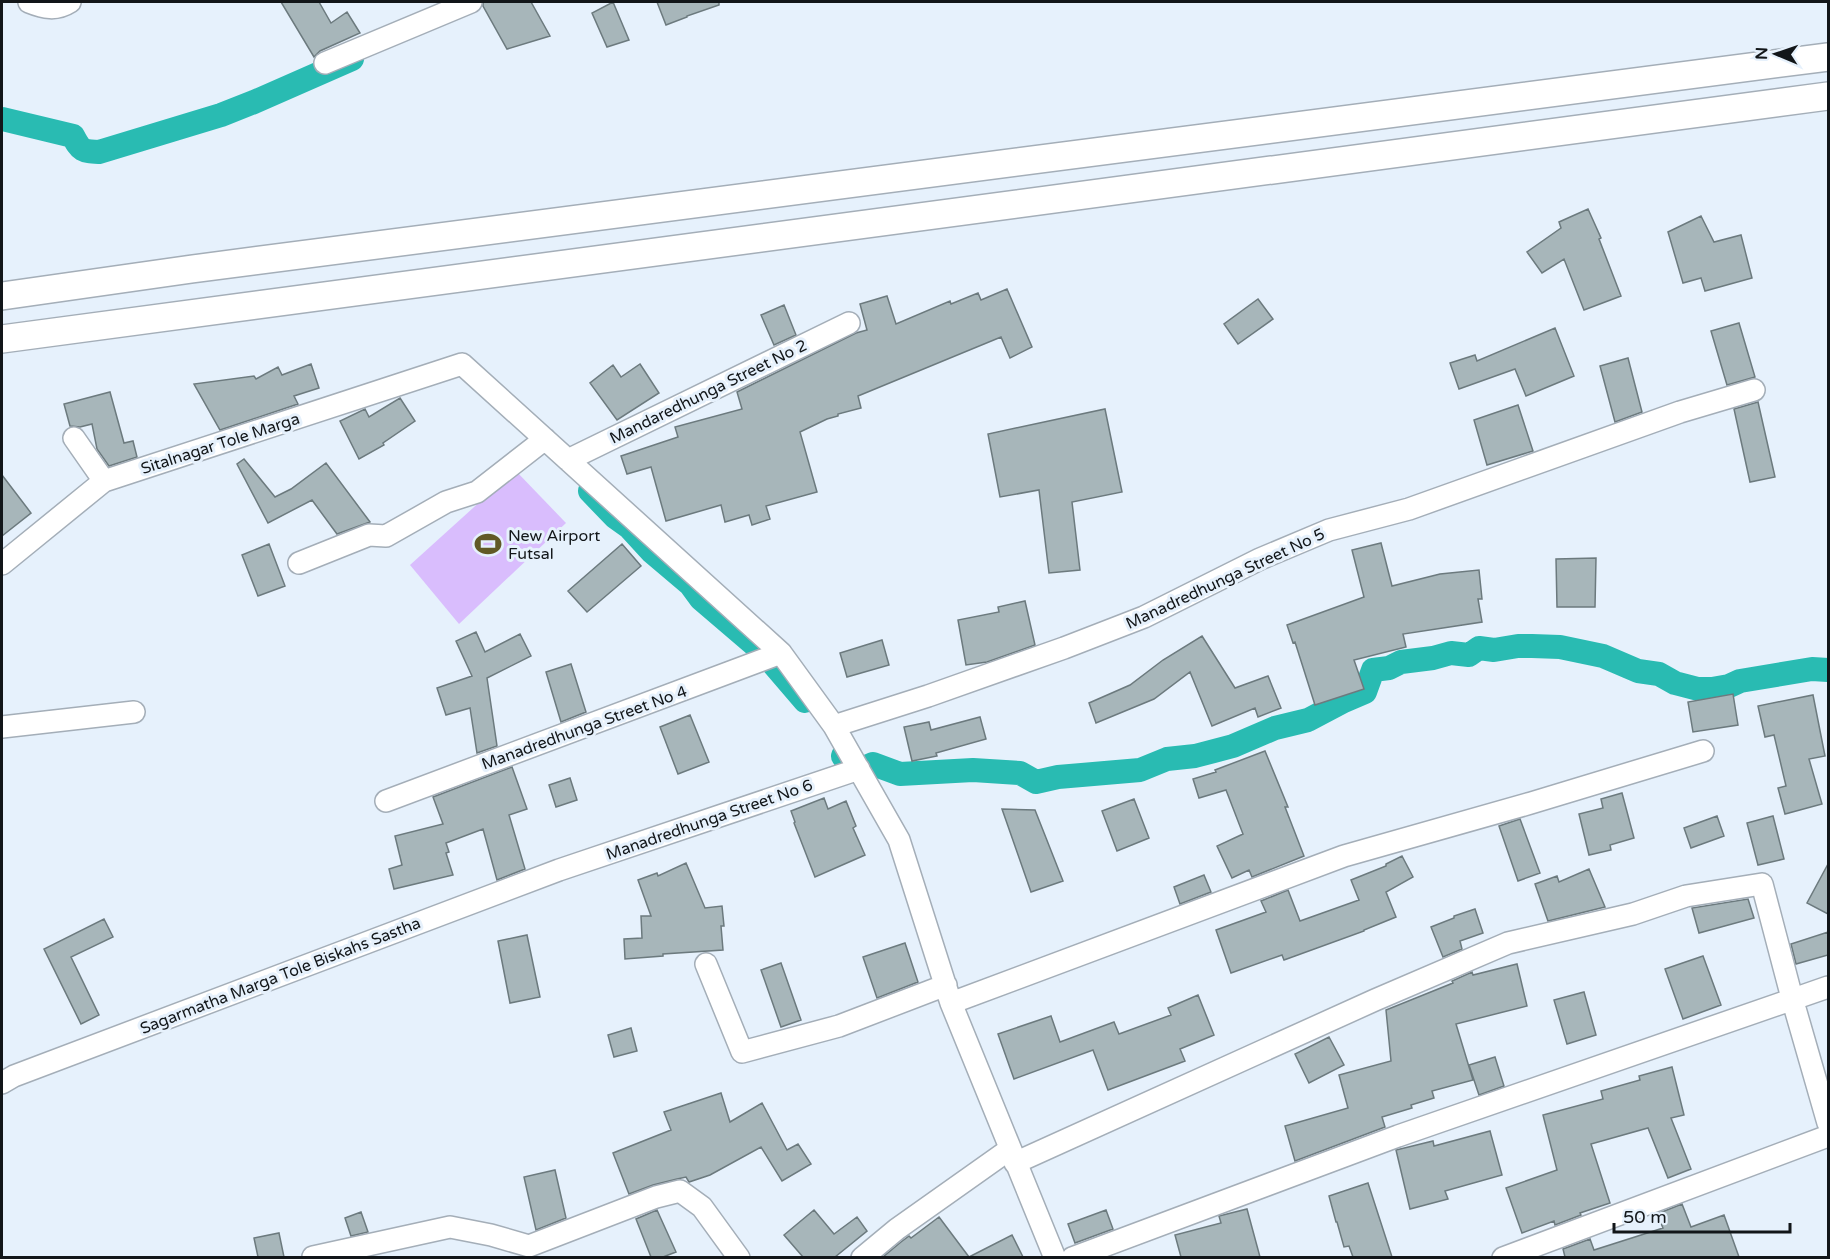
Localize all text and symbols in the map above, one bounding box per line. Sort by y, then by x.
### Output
north arrow [1746,24,1806,84]
text: N [1752,47,1772,60]
street label: Mandaredhunga Street No 2 [606,335,810,448]
street label: Sitalnagar Tole Marga [138,409,302,479]
street label: Manadredhunga Street No 5 [1123,524,1328,634]
place label: New Airport Futsal [508,526,600,564]
sports icon: New Airport Futsal [473,529,503,559]
street label: Manadredhunga Street No 4 [479,681,690,774]
street label: Manadredhunga Street No 6 [603,775,815,865]
street label: Sagarmatha Marga Tole Biskahs Sastha [137,913,423,1039]
scale bar [1614,1196,1790,1234]
text: 50 m [1623,1206,1667,1228]

